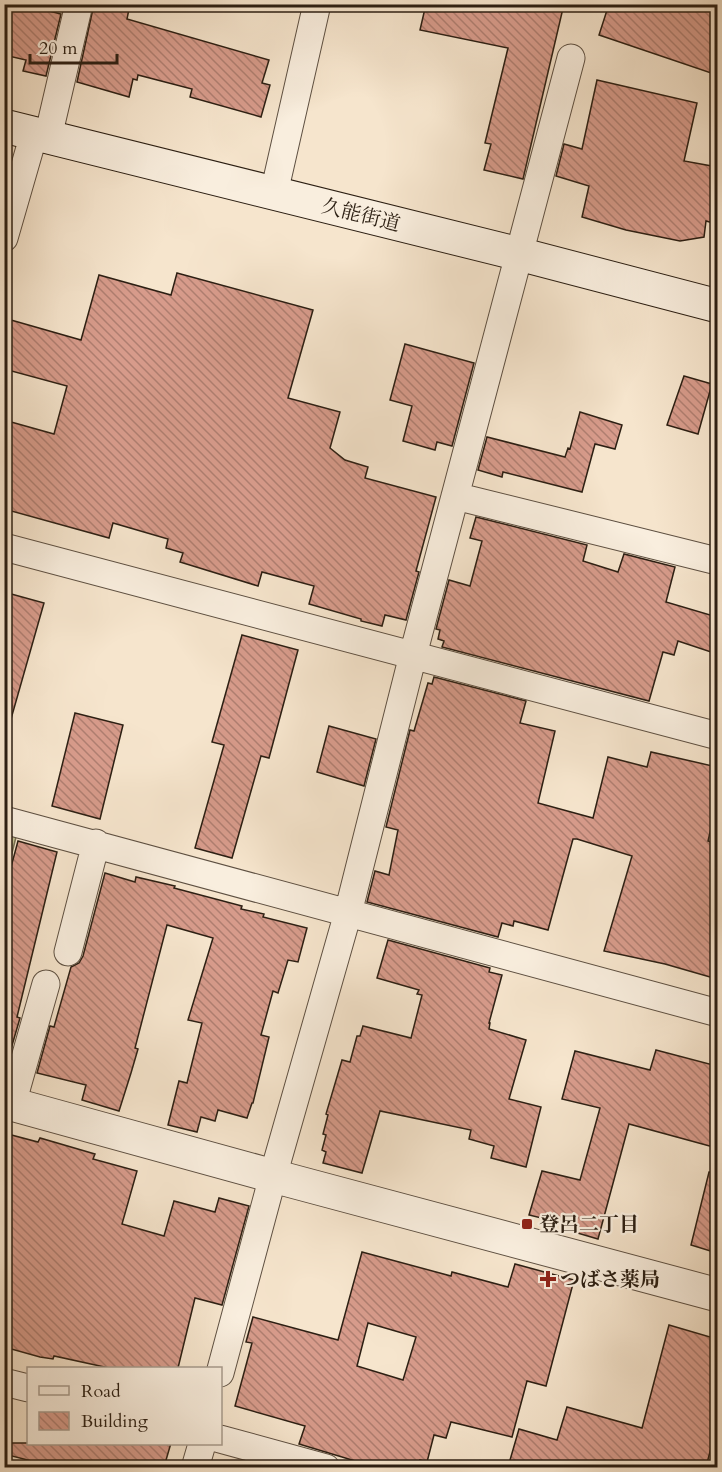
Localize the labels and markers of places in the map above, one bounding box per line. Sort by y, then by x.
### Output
place label: 登呂二丁目 [539,1211,639,1238]
marker: 登呂二丁目 [520,1217,534,1231]
place label: つばさ薬局 [560,1266,660,1293]
marker: つばさ薬局 [541,1272,555,1286]

